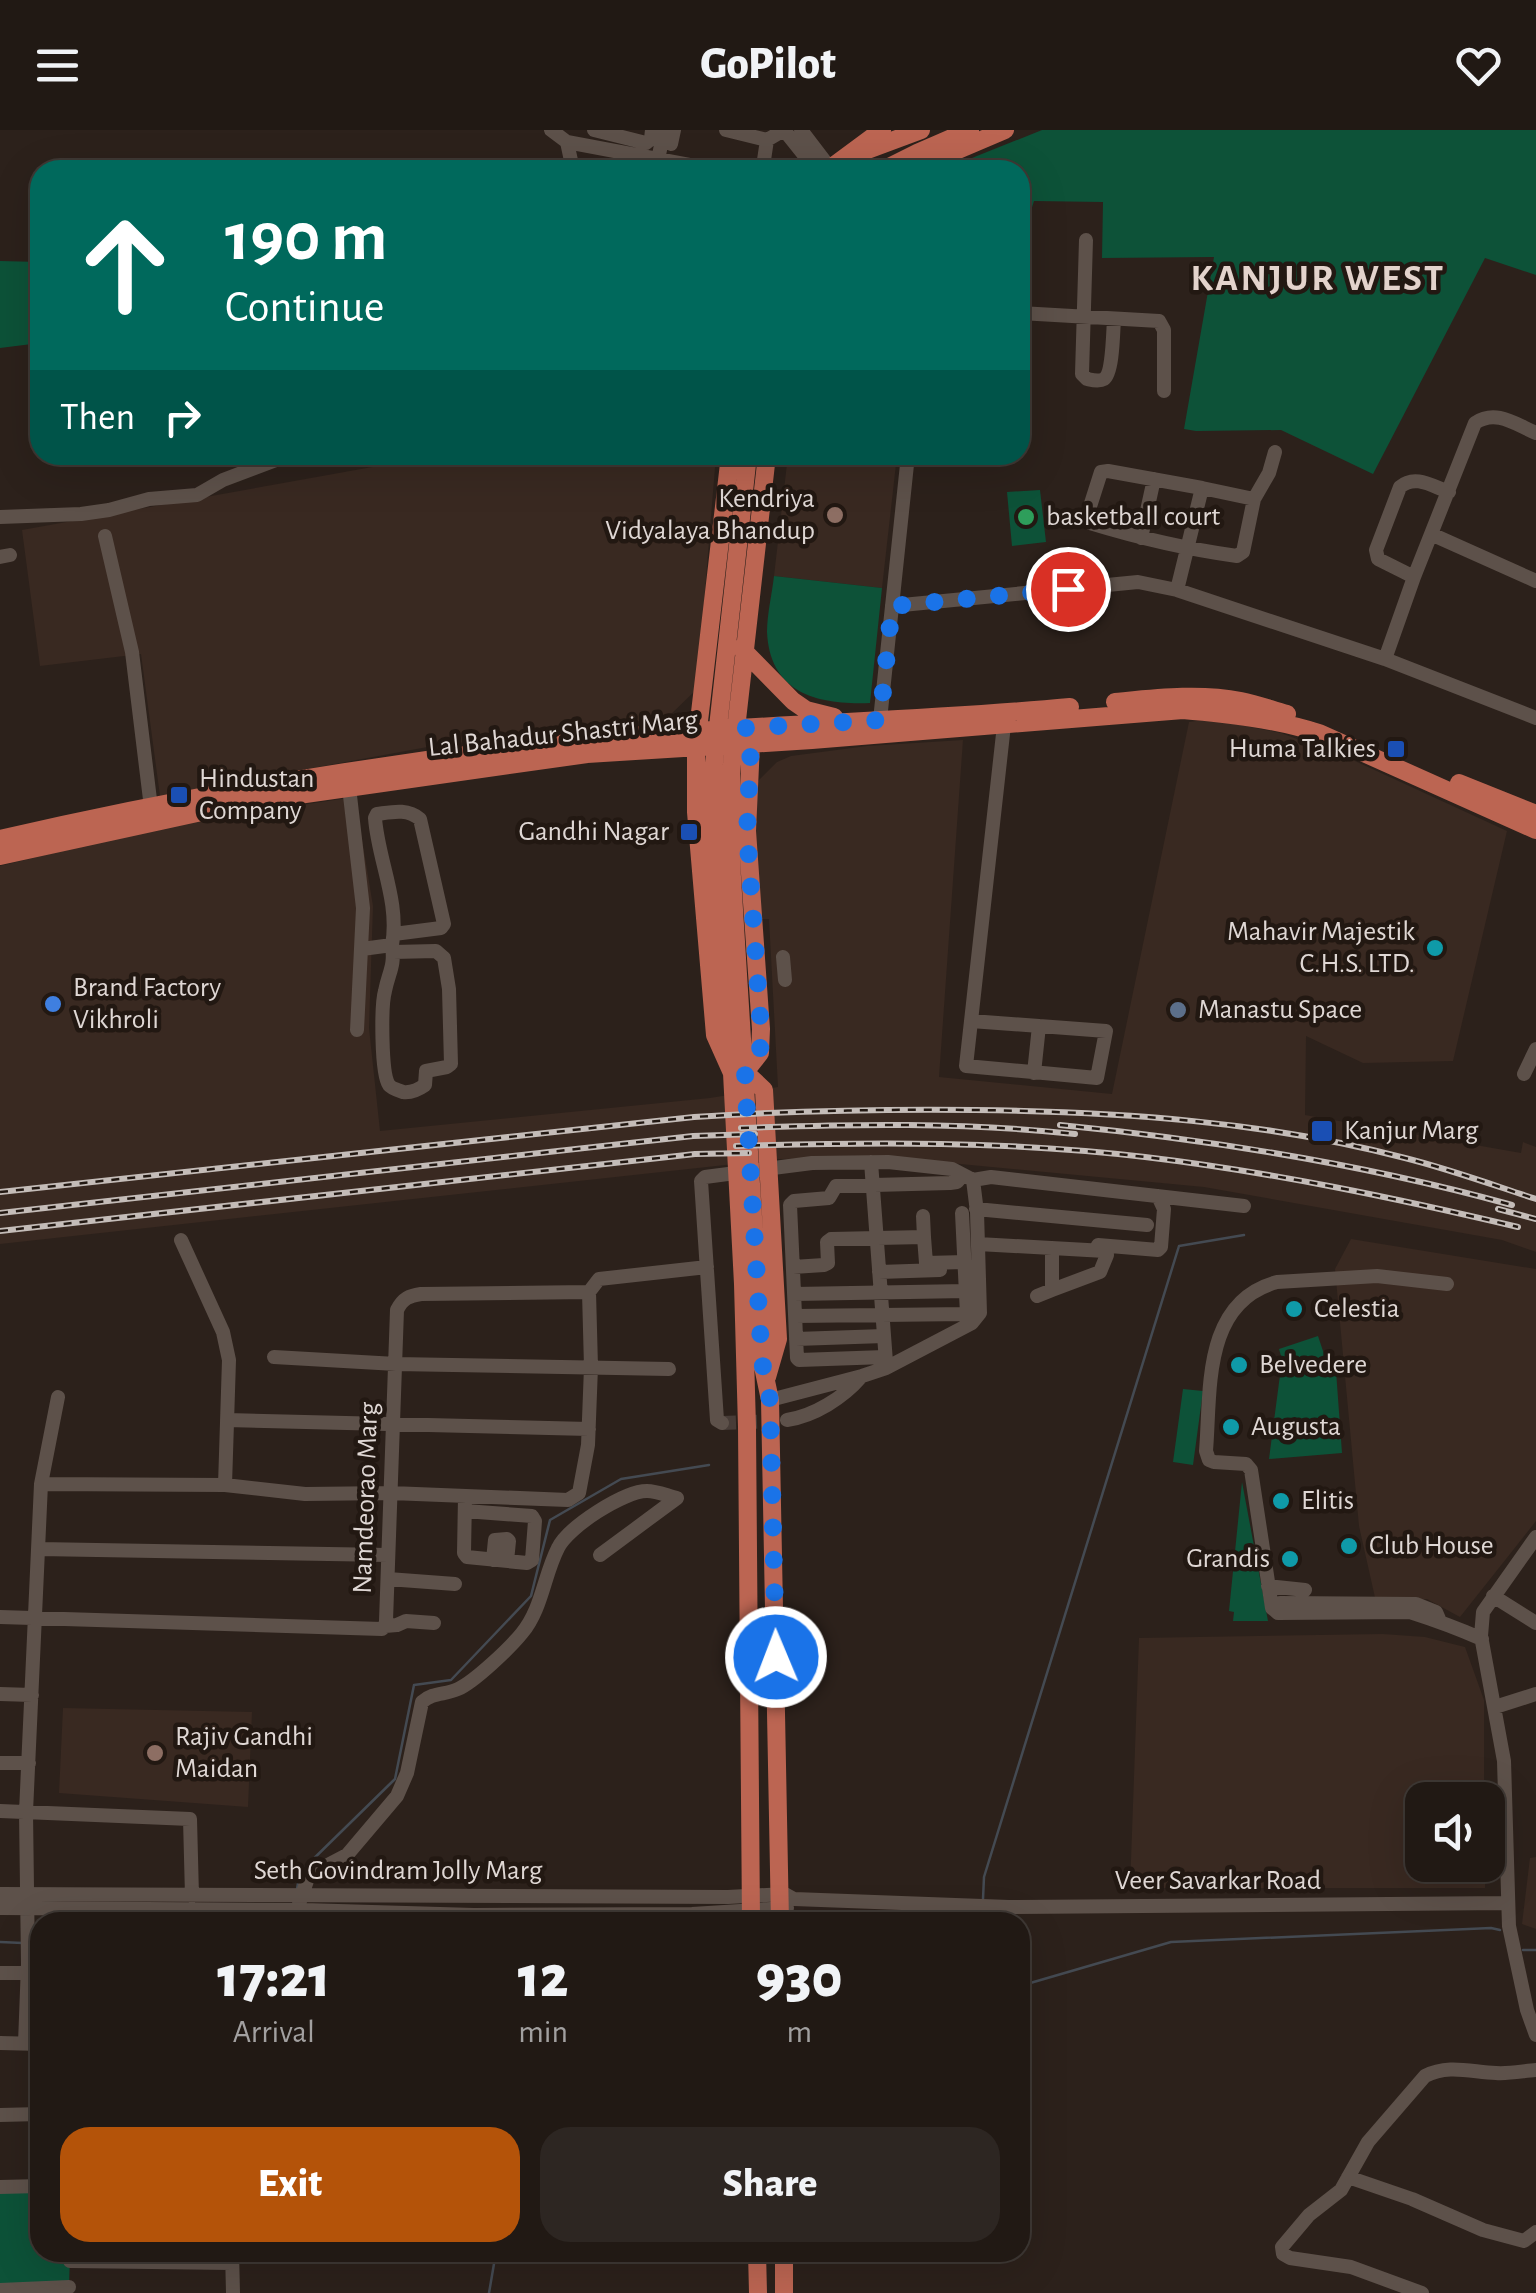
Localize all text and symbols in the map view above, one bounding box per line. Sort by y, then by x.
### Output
icon: menu [30,38,85,93]
icon: heart [1451,38,1506,93]
text: GoPilot [700,42,836,87]
icon: ahead [60,200,190,330]
text: 190 m [225,203,388,273]
district label: KANJUR WEST [1190,260,1446,298]
text: Continue [225,285,384,330]
icon: right [155,390,210,445]
text: Then [60,399,135,437]
place label: Kendriya Vidyalaya Bhandup [605,485,815,545]
place label: basketball court [1046,503,1220,531]
marker: Kendriya Vidyalaya Bhandup [824,504,846,526]
marker: basketball court [1015,506,1037,528]
pin [1026,547,1111,632]
icon: arrive [1041,562,1096,617]
street label: Lal Bahadur Shastri Marg [427,706,700,762]
place label: Huma Talkies [1229,735,1376,763]
marker: Huma Talkies [1385,738,1407,760]
place label: Hindustan Company [199,765,315,825]
marker: Hindustan Company [168,784,190,806]
place label: Gandhi Nagar [518,818,669,846]
marker: Gandhi Nagar [678,821,700,843]
place label: Mahavir Majestik C.H.S. LTD. [1227,918,1415,978]
marker: Mahavir Majestik C.H.S. LTD. [1424,937,1446,959]
place label: Brand Factory Vikhroli [73,974,221,1034]
marker: Brand Factory Vikhroli [42,993,64,1015]
place label: Manastu Space [1198,996,1362,1024]
marker: Manastu Space [1167,999,1189,1021]
place label: Kanjur Marg [1344,1117,1479,1145]
marker: Kanjur Marg [1309,1118,1335,1144]
place label: Celestia [1314,1295,1400,1323]
marker: Celestia [1283,1298,1305,1320]
place label: Belvedere [1259,1351,1367,1379]
marker: Belvedere [1228,1354,1250,1376]
street label: Namdeorao Marg [349,1401,383,1594]
place label: Augusta [1251,1413,1341,1441]
marker: Augusta [1220,1416,1242,1438]
place label: Elitis [1301,1487,1354,1515]
marker: Elitis [1270,1490,1292,1512]
place label: Club House [1369,1532,1494,1560]
marker: Club House [1338,1535,1360,1557]
place label: Grandis [1186,1545,1270,1573]
marker: Grandis [1279,1548,1301,1570]
position arrow [724,1605,828,1709]
place label: Rajiv Gandhi Maidan [175,1723,313,1783]
marker: Rajiv Gandhi Maidan [144,1742,166,1764]
map controls [1405,1782,1505,1882]
button: sound [1405,1782,1505,1882]
street label: Seth Govindram Jolly Marg [254,1857,543,1885]
street label: Veer Savarkar Road [1115,1867,1321,1895]
text: 17:21 [217,1948,330,2008]
text: 12 [518,1948,568,2008]
text: 930 [756,1948,843,2008]
text: Arrival [233,2016,315,2048]
text: min [518,2016,568,2048]
text: m [786,2016,812,2048]
button: Exit [60,2127,520,2242]
button: Share [540,2127,1000,2242]

